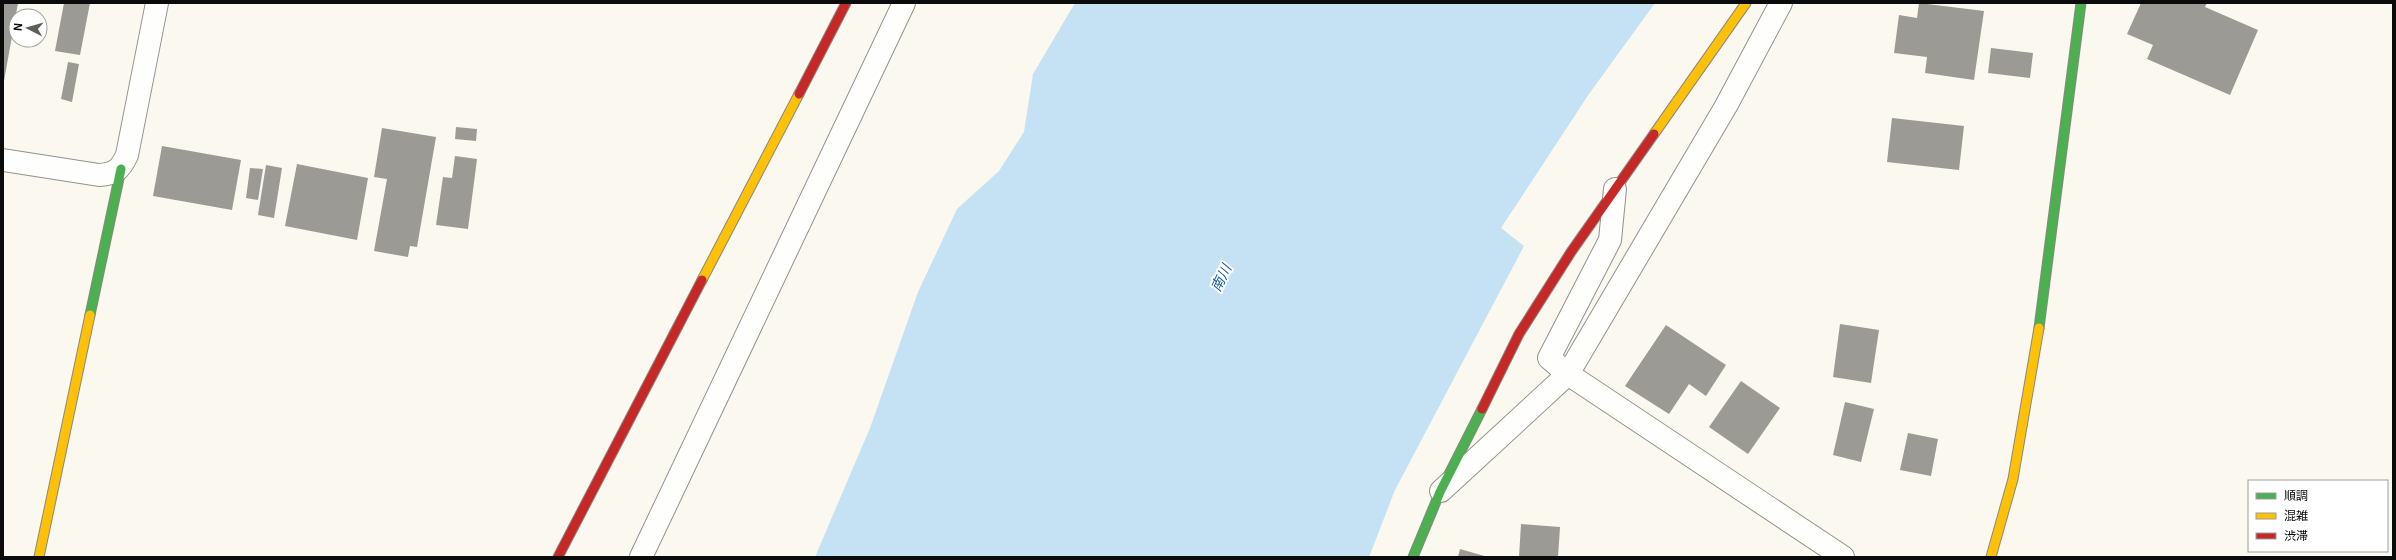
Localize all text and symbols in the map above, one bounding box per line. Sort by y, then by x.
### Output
north arrow [8,8,48,48]
text: N [9,22,25,32]
water label: 南川 [1205,259,1236,295]
legend [2248,480,2388,552]
text: 順調 [2284,486,2308,503]
text: 混雑 [2284,506,2308,523]
text: 渋滞 [2284,526,2308,543]

